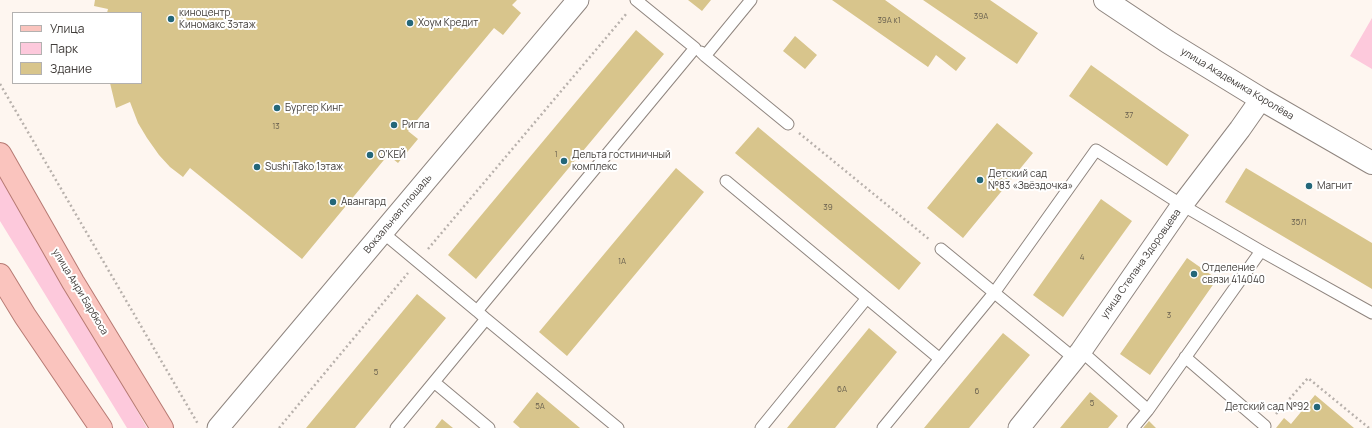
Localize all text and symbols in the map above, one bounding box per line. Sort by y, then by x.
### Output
place label: киноцентр Киномакс 3этаж [179,7,256,30]
legend [12,12,142,84]
house number: 39А [974,12,988,22]
marker: киноцентр Киномакс 3этаж [166,14,176,24]
house number: 39А к1 [877,16,901,26]
place label: Хоум Кредит [418,17,478,29]
marker: Хоум Кредит [405,18,415,28]
text: Улица [50,20,84,37]
text: Парк [50,40,78,57]
street label: улица Академика Королёва [1178,45,1296,123]
text: Здание [50,60,92,77]
place label: Бургер Кинг [285,102,343,114]
marker: Бургер Кинг [272,103,282,113]
house number: 37 [1125,111,1133,121]
place label: Ригла [402,119,430,131]
marker: Ригла [389,120,399,130]
house number: 13 [272,122,280,132]
place label: О’КЕЙ [378,149,406,161]
place label: Дельта гостиничный комплекс [572,149,671,172]
marker: О’КЕЙ [365,150,375,160]
house number: 1 [554,150,558,160]
marker: Дельта гостиничный комплекс [559,156,569,166]
place label: Sushi Tako 1этаж [265,161,343,173]
marker: Sushi Tako 1этаж [252,162,262,172]
place label: Детский сад №83 «Звёздочка» [988,168,1073,192]
street label: Вокзальная площадь [361,172,435,256]
marker: Детский сад №83 «Звёздочка» [975,175,985,185]
place label: Магнит [1317,180,1352,192]
marker: Магнит [1304,181,1314,191]
place label: Авангард [341,196,386,208]
marker: Авангард [328,197,338,207]
house number: 39 [823,203,833,213]
street label: улица Степана Здоровцева [1099,207,1183,321]
house number: 35/1 [1291,218,1307,228]
street label: улица Анри Барбюса [50,247,110,337]
house number: 4 [1080,253,1084,263]
house number: 1А [618,257,626,267]
place label: Отделение связи 414040 [1202,262,1265,286]
marker: Отделение связи 414040 [1189,269,1199,279]
house number: 3 [1167,311,1171,321]
house number: 5 [374,368,378,378]
house number: 6А [837,385,847,395]
house number: 6 [975,387,979,397]
house number: 5 [1090,399,1094,409]
place label: Детский сад №92 [1225,401,1309,413]
house number: 5А [535,402,545,412]
marker: Детский сад №92 [1312,402,1322,412]

